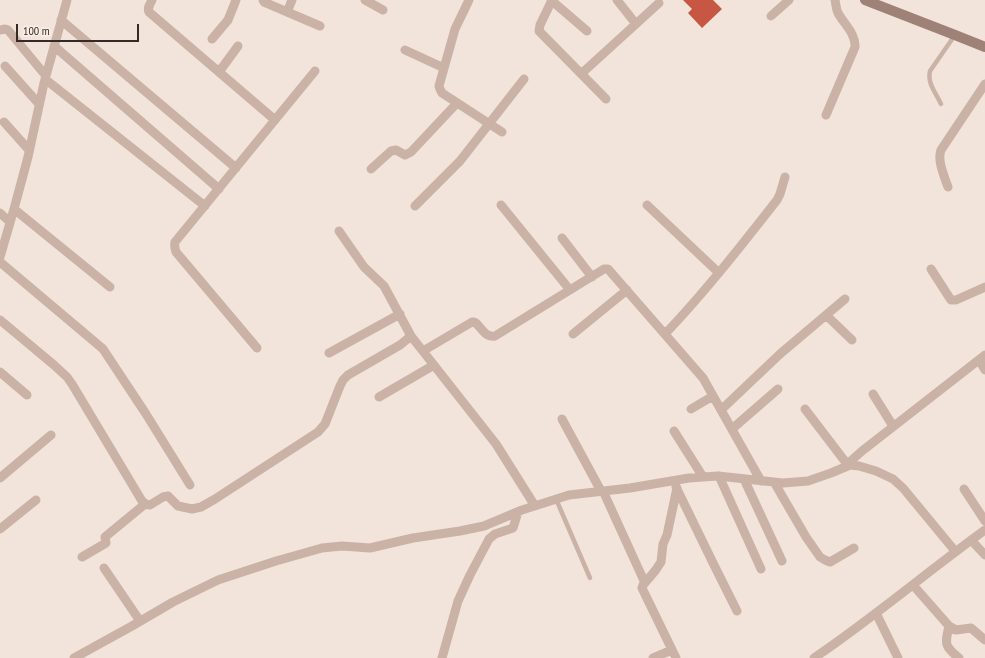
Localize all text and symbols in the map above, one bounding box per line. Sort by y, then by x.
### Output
scale bar [18,16,141,42]
text: 100 m [23,23,50,38]

